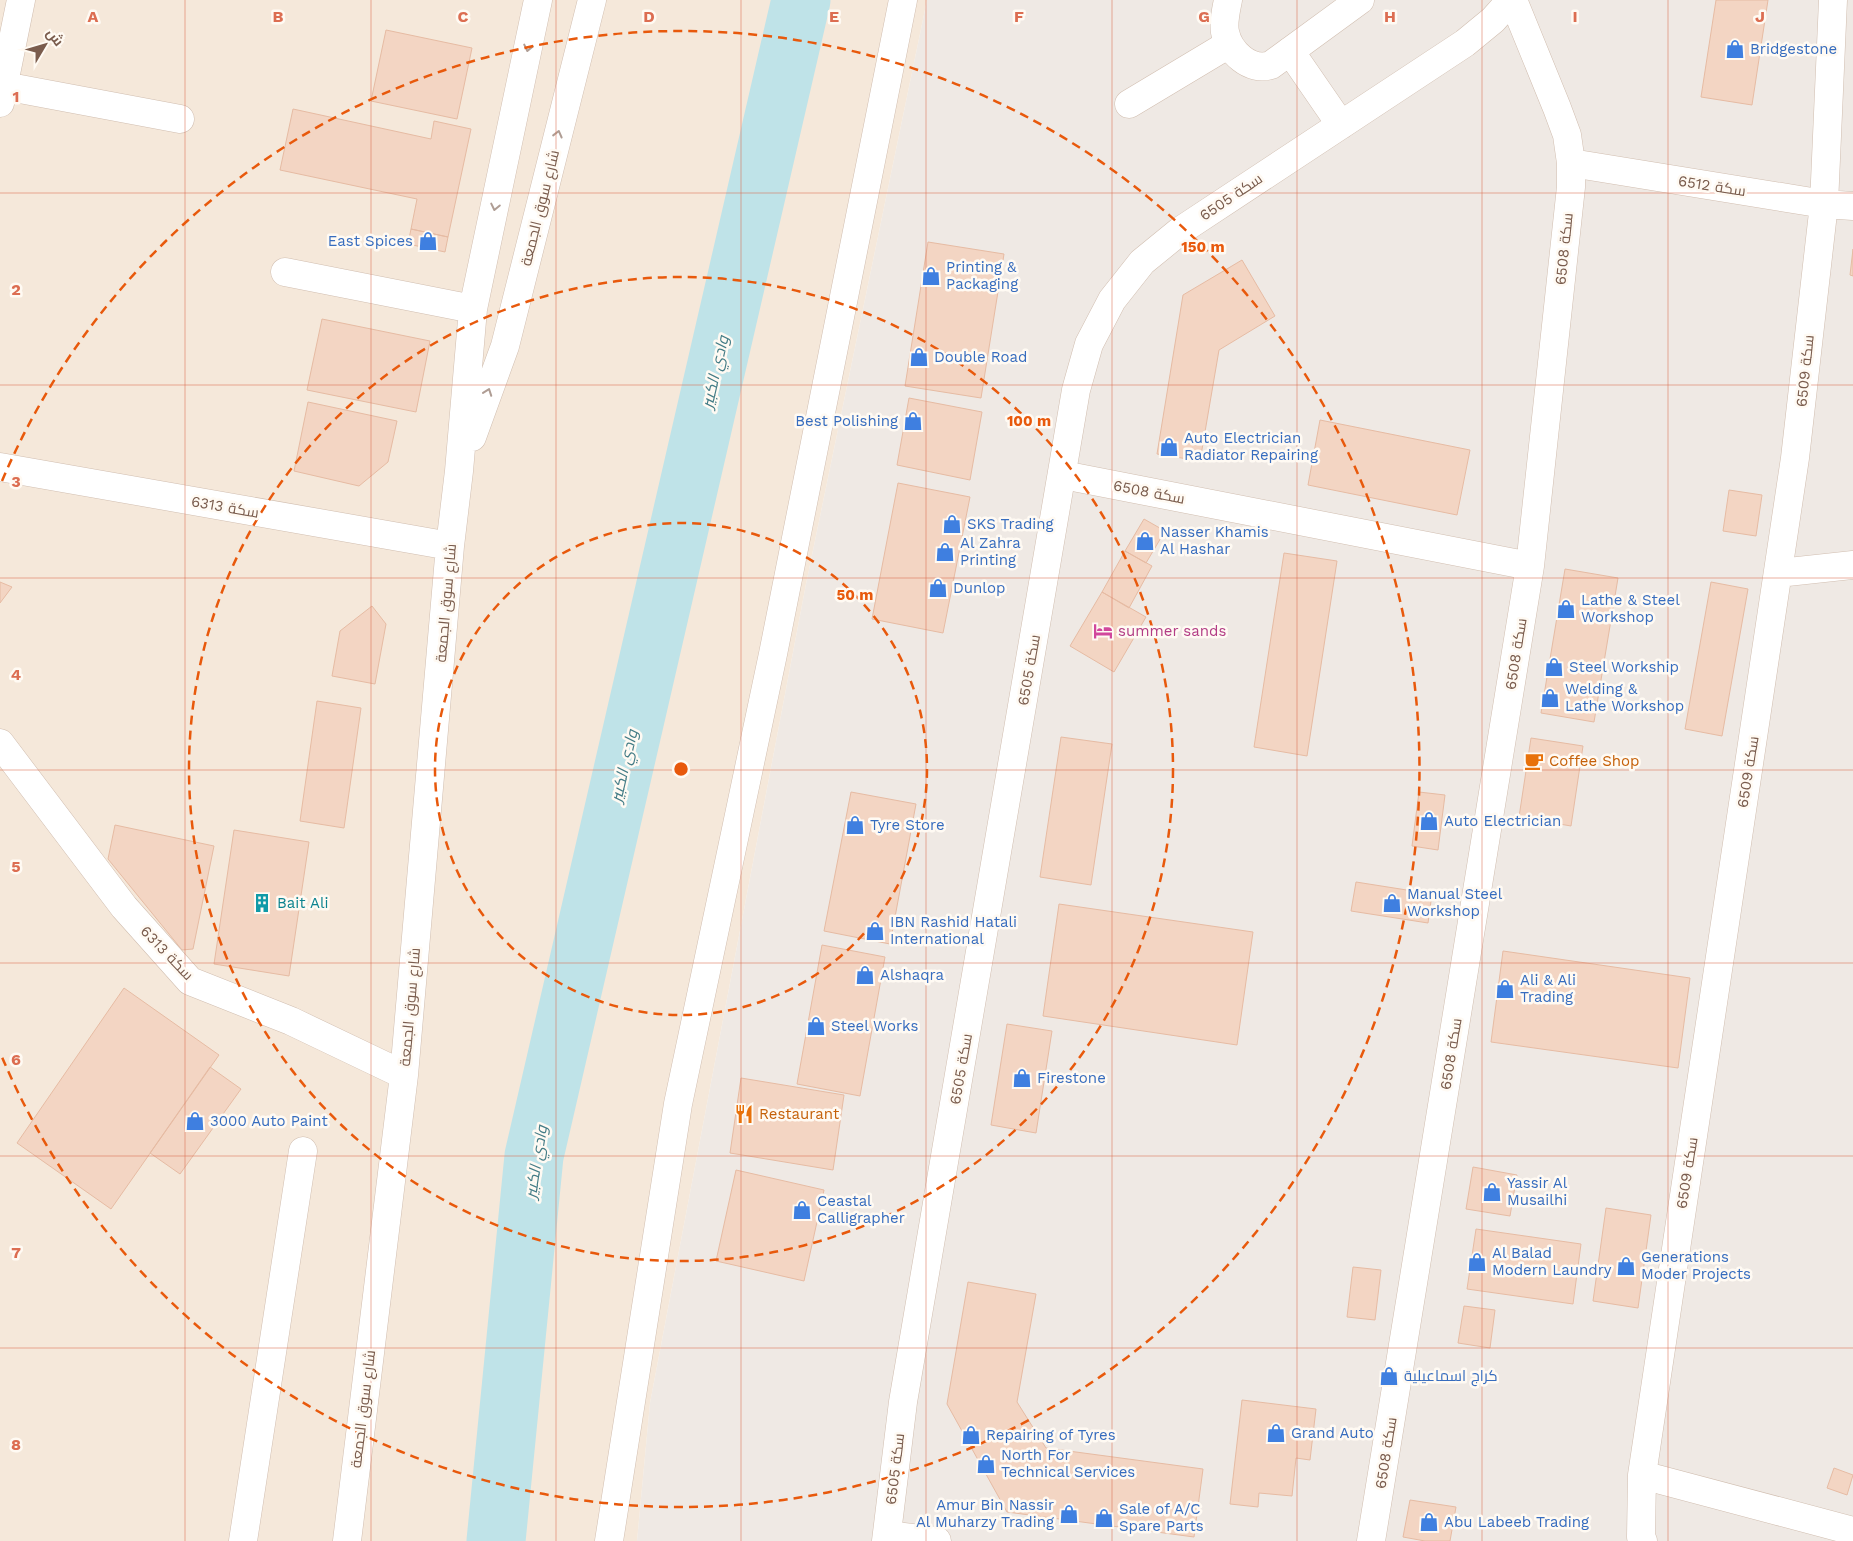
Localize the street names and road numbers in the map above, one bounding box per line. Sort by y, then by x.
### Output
street label: شارع سوق الجمعة [517,148,565,268]
street label: سكة 6505 [1196,169,1266,225]
street label: سكة 6512 [1677,172,1747,200]
street label: سكة 6508 [1551,212,1577,286]
street label: سكة 6509 [1792,334,1818,408]
street label: سكة 6508 [1112,476,1186,508]
street label: سكة 6313 [190,492,260,522]
street label: شارع سوق الجمعة [432,543,462,663]
street label: سكة 6508 [1501,617,1531,691]
street label: سكة 6505 [1014,633,1044,707]
street label: سكة 6509 [1733,735,1763,809]
street label: سكة 6313 [137,922,197,984]
street label: شارع سوق الجمعة [396,947,426,1067]
street label: سكة 6508 [1436,1017,1466,1091]
street label: سكة 6505 [946,1032,976,1106]
street label: سكة 6509 [1672,1136,1702,1210]
street label: شارع سوق الجمعة [347,1349,381,1469]
street label: سكة 6508 [1371,1416,1401,1490]
street label: سكة 6505 [882,1432,908,1506]

